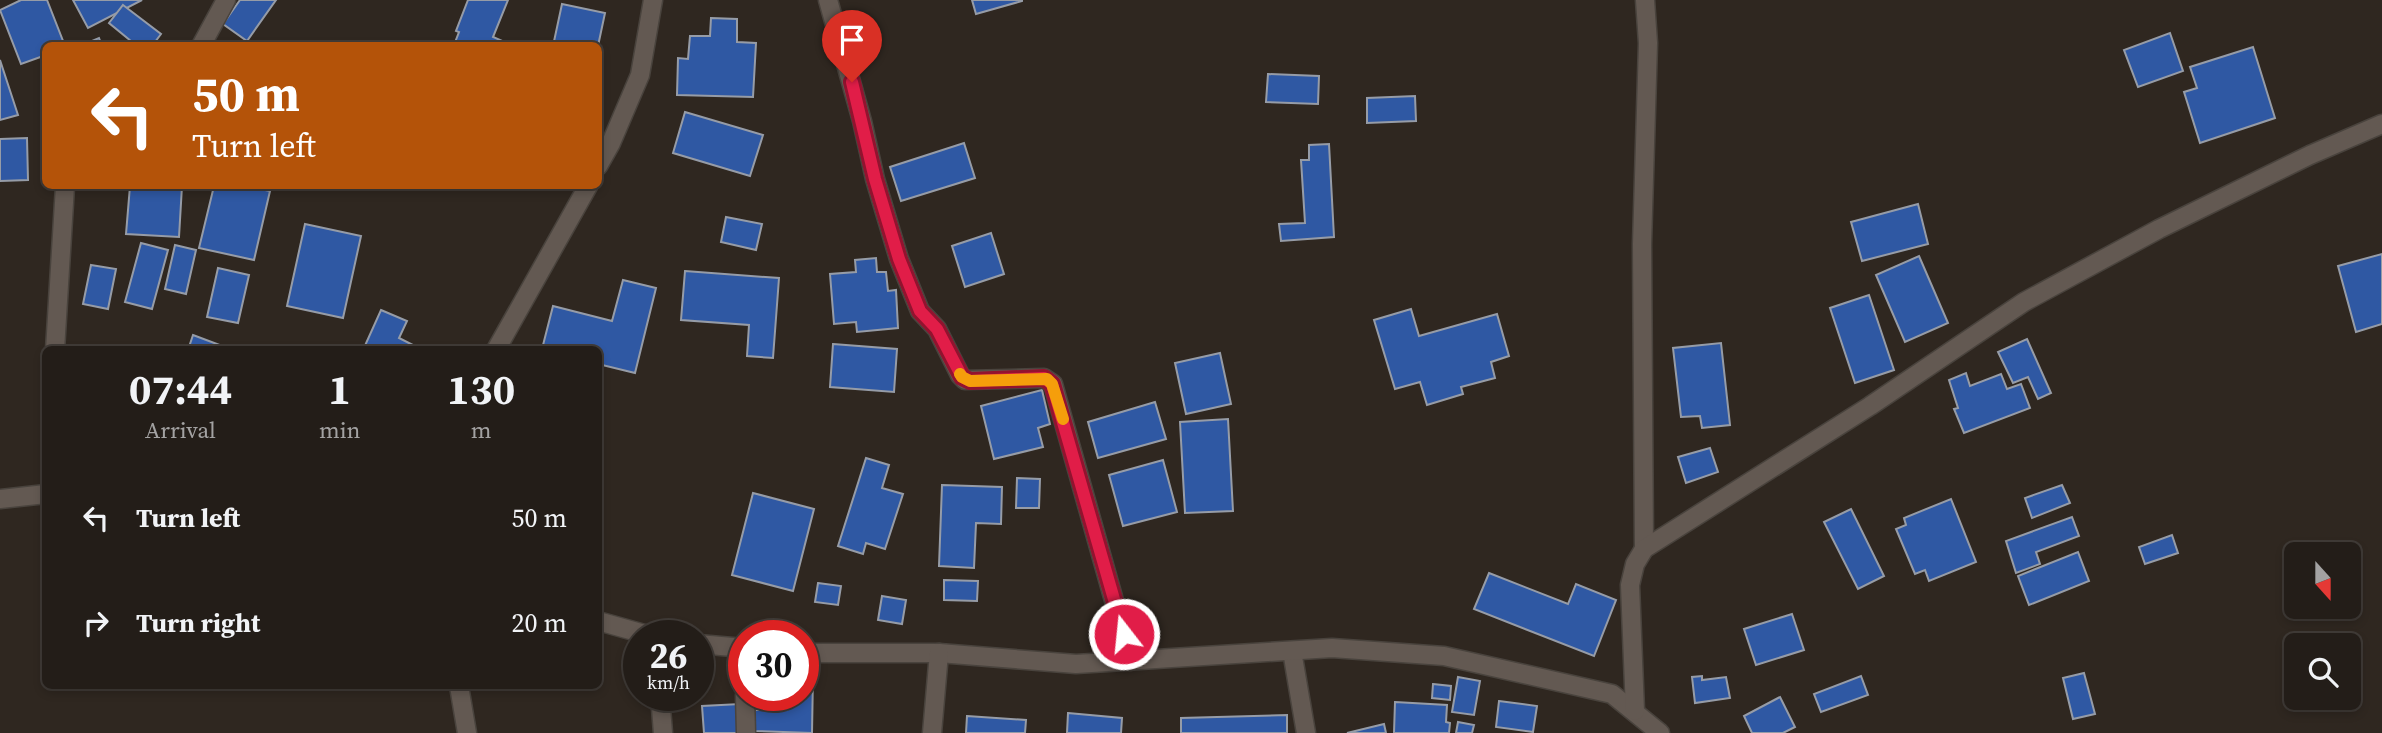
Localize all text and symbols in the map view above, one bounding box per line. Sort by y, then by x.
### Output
pin [822,10,882,82]
icon: arrive [833,21,871,59]
text: 50 m [192,60,300,127]
icon: left [77,70,168,161]
text: Turn left [192,124,316,168]
text: 07:44 [129,360,232,418]
text: 1 [328,360,351,418]
text: 130 [447,360,515,418]
text: Arrival [145,414,216,446]
text: min [319,414,360,446]
text: m [471,414,492,446]
icon: left [77,499,115,537]
text: Turn left [136,500,240,536]
text: 50 m [512,500,567,536]
north arrow [2284,542,2361,620]
map controls [2284,542,2361,710]
position arrow [1087,597,1161,671]
icon: right [77,604,115,642]
text: Turn right [136,605,260,641]
text: 20 m [512,605,567,641]
speed limit sign: 30 [728,620,819,711]
text: 26 [650,632,687,680]
button: search [2284,633,2361,710]
text: km/h [647,670,690,695]

